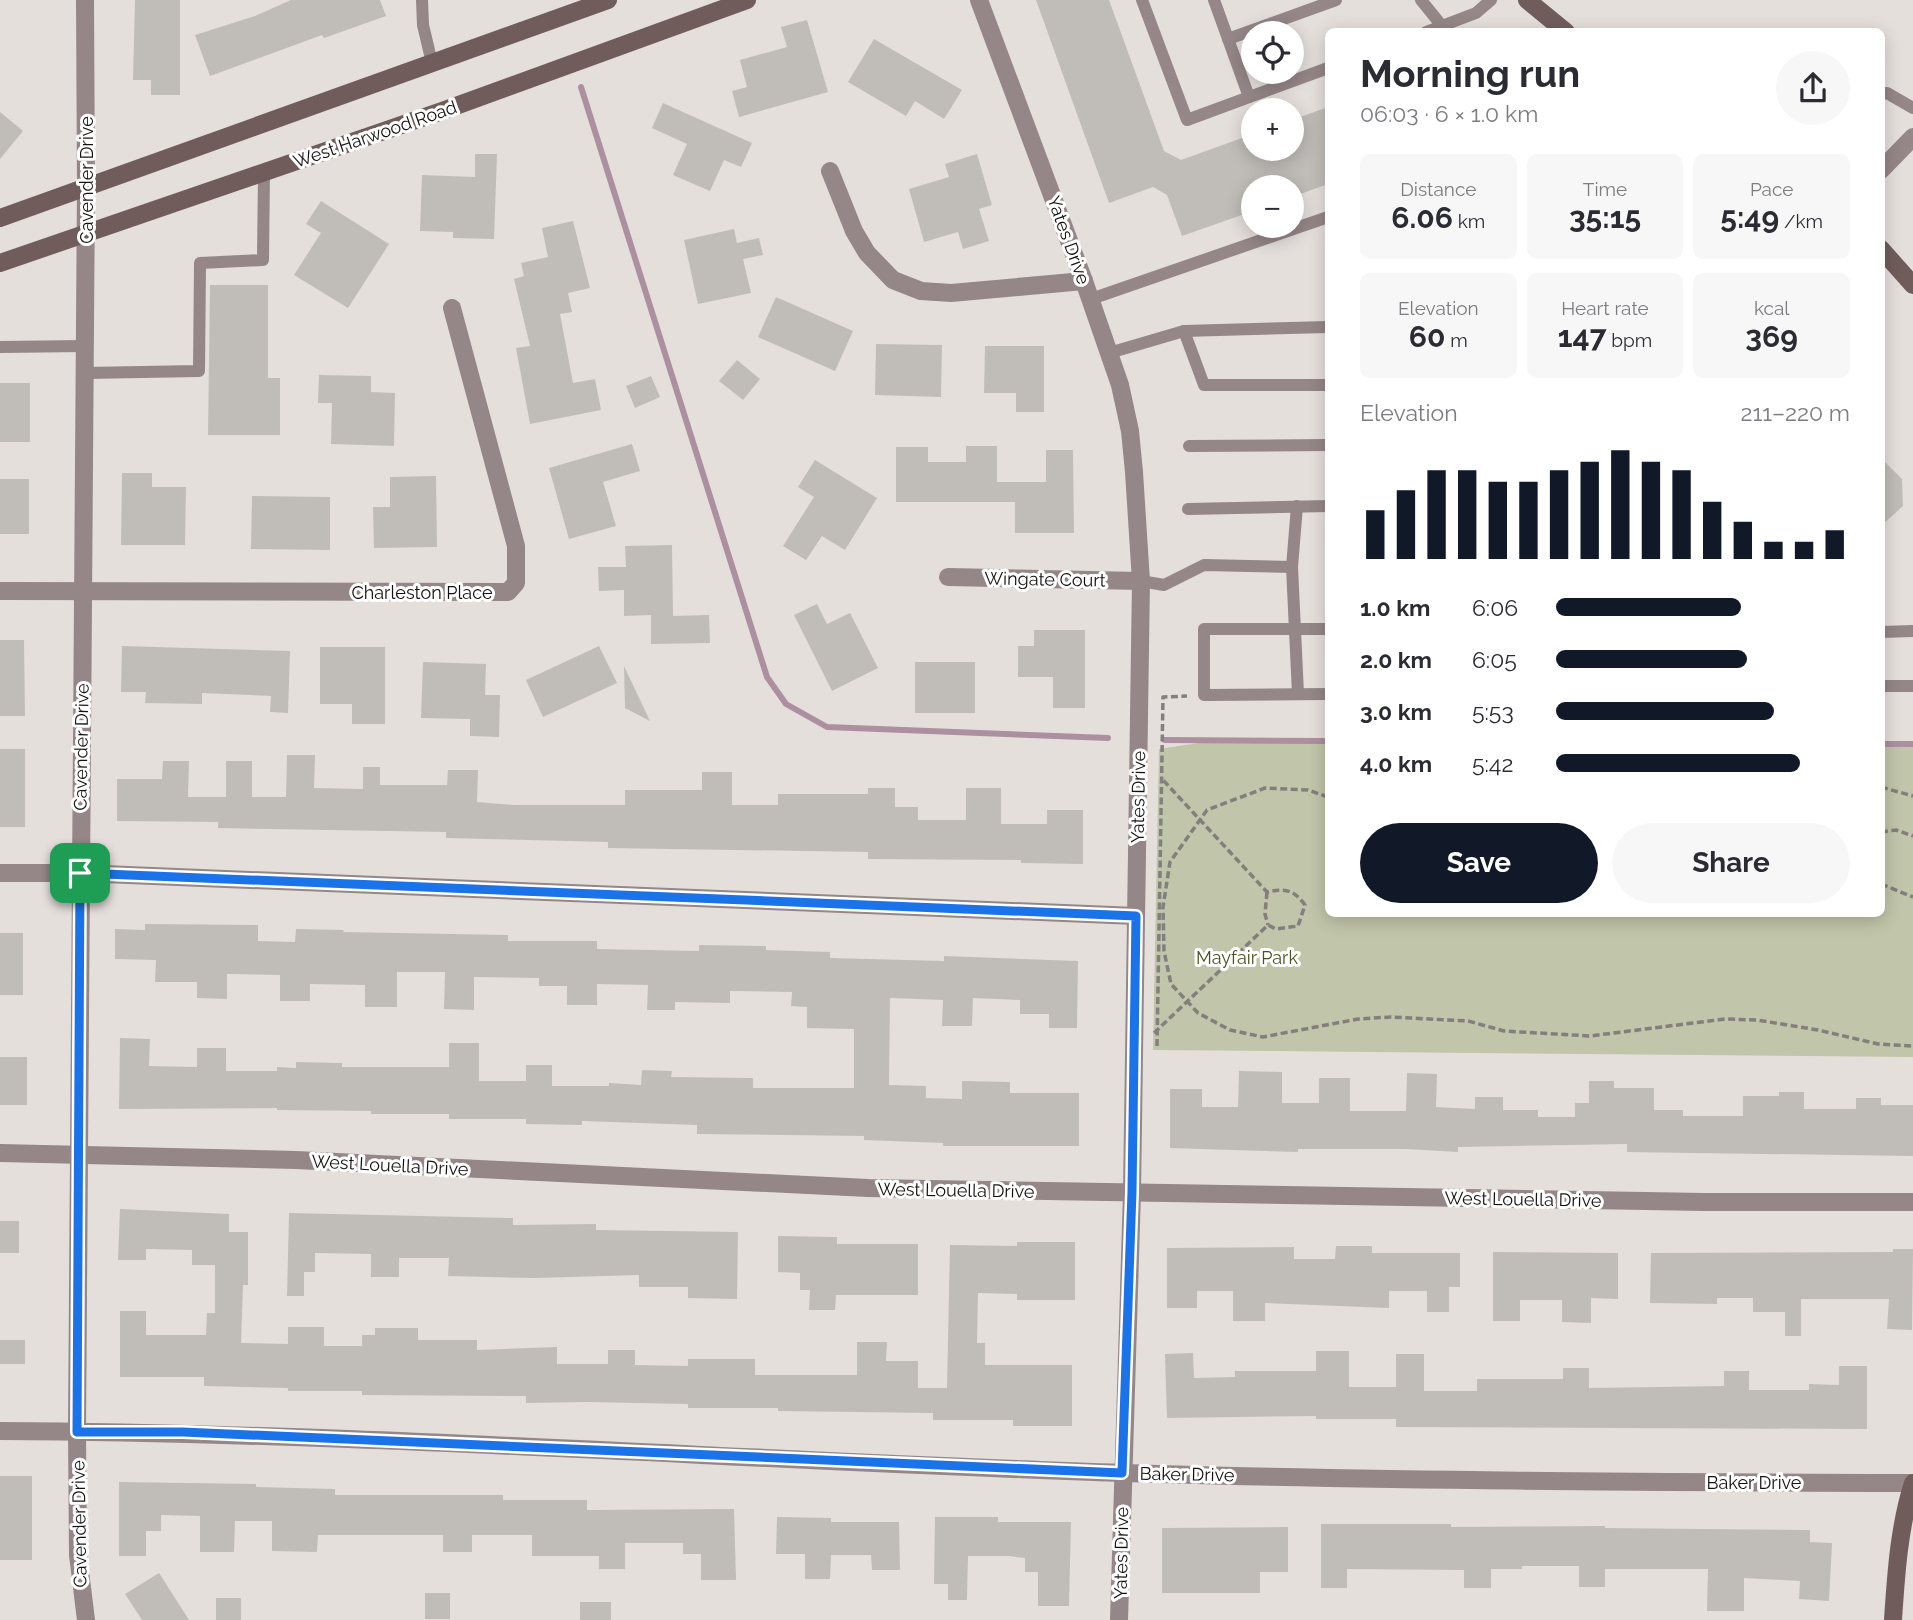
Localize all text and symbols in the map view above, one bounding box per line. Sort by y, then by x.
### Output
map controls [1241,21,1304,238]
button: locate [1241,21,1304,84]
text: Morning run [1360,51,1580,96]
button: share [1776,51,1850,125]
street label: West Harwood Road [290,96,460,172]
button: + [1241,98,1304,161]
text: 06:03 · 6 × 1.0 km [1360,100,1538,127]
street label: Cavender Drive [76,116,97,244]
button: − [1241,175,1304,238]
text: Distance [1400,178,1476,200]
text: Time [1583,178,1627,200]
text: Pace [1750,178,1793,200]
street label: Yates Drive [1043,193,1095,287]
text: 6.06 [1391,200,1453,235]
text: 35:15 [1569,200,1641,235]
text: 5:49 [1720,200,1779,235]
text: km [1453,210,1485,232]
text: /km [1779,210,1823,232]
text: Elevation [1398,297,1479,319]
text: Heart rate [1561,297,1649,319]
text: kcal [1754,297,1789,319]
text: 60 [1409,319,1445,354]
text: 147 [1558,319,1607,354]
text: 369 [1745,319,1798,354]
text: m [1445,329,1468,351]
text: bpm [1607,329,1652,351]
text: Elevation [1360,399,1458,426]
text: 211–220 m [1741,399,1850,426]
street label: Wingate Court [984,567,1106,591]
street label: Charleston Place [351,582,493,603]
text: 1.0 km [1360,594,1430,621]
text: 6:06 [1472,594,1518,621]
text: 2.0 km [1360,646,1432,673]
text: 6:05 [1472,646,1517,673]
street label: Cavender Drive [69,683,93,811]
text: 3.0 km [1360,698,1432,725]
text: 5:53 [1472,698,1514,725]
street label: Yates Drive [1127,750,1149,843]
text: 4.0 km [1360,750,1432,777]
text: 5:42 [1472,750,1513,777]
button: Save [1360,823,1598,903]
button: Share [1612,823,1850,903]
pin [50,843,110,903]
icon: arrive [61,854,99,892]
park label: Mayfair Park [1196,947,1298,968]
street label: West Louella Drive [311,1150,469,1180]
street label: West Louella Drive [877,1178,1035,1202]
street label: West Louella Drive [1444,1187,1602,1211]
street label: Cavender Drive [67,1460,91,1588]
street label: Baker Drive [1139,1463,1235,1485]
street label: Baker Drive [1707,1472,1802,1493]
street label: Yates Drive [1110,1506,1132,1599]

